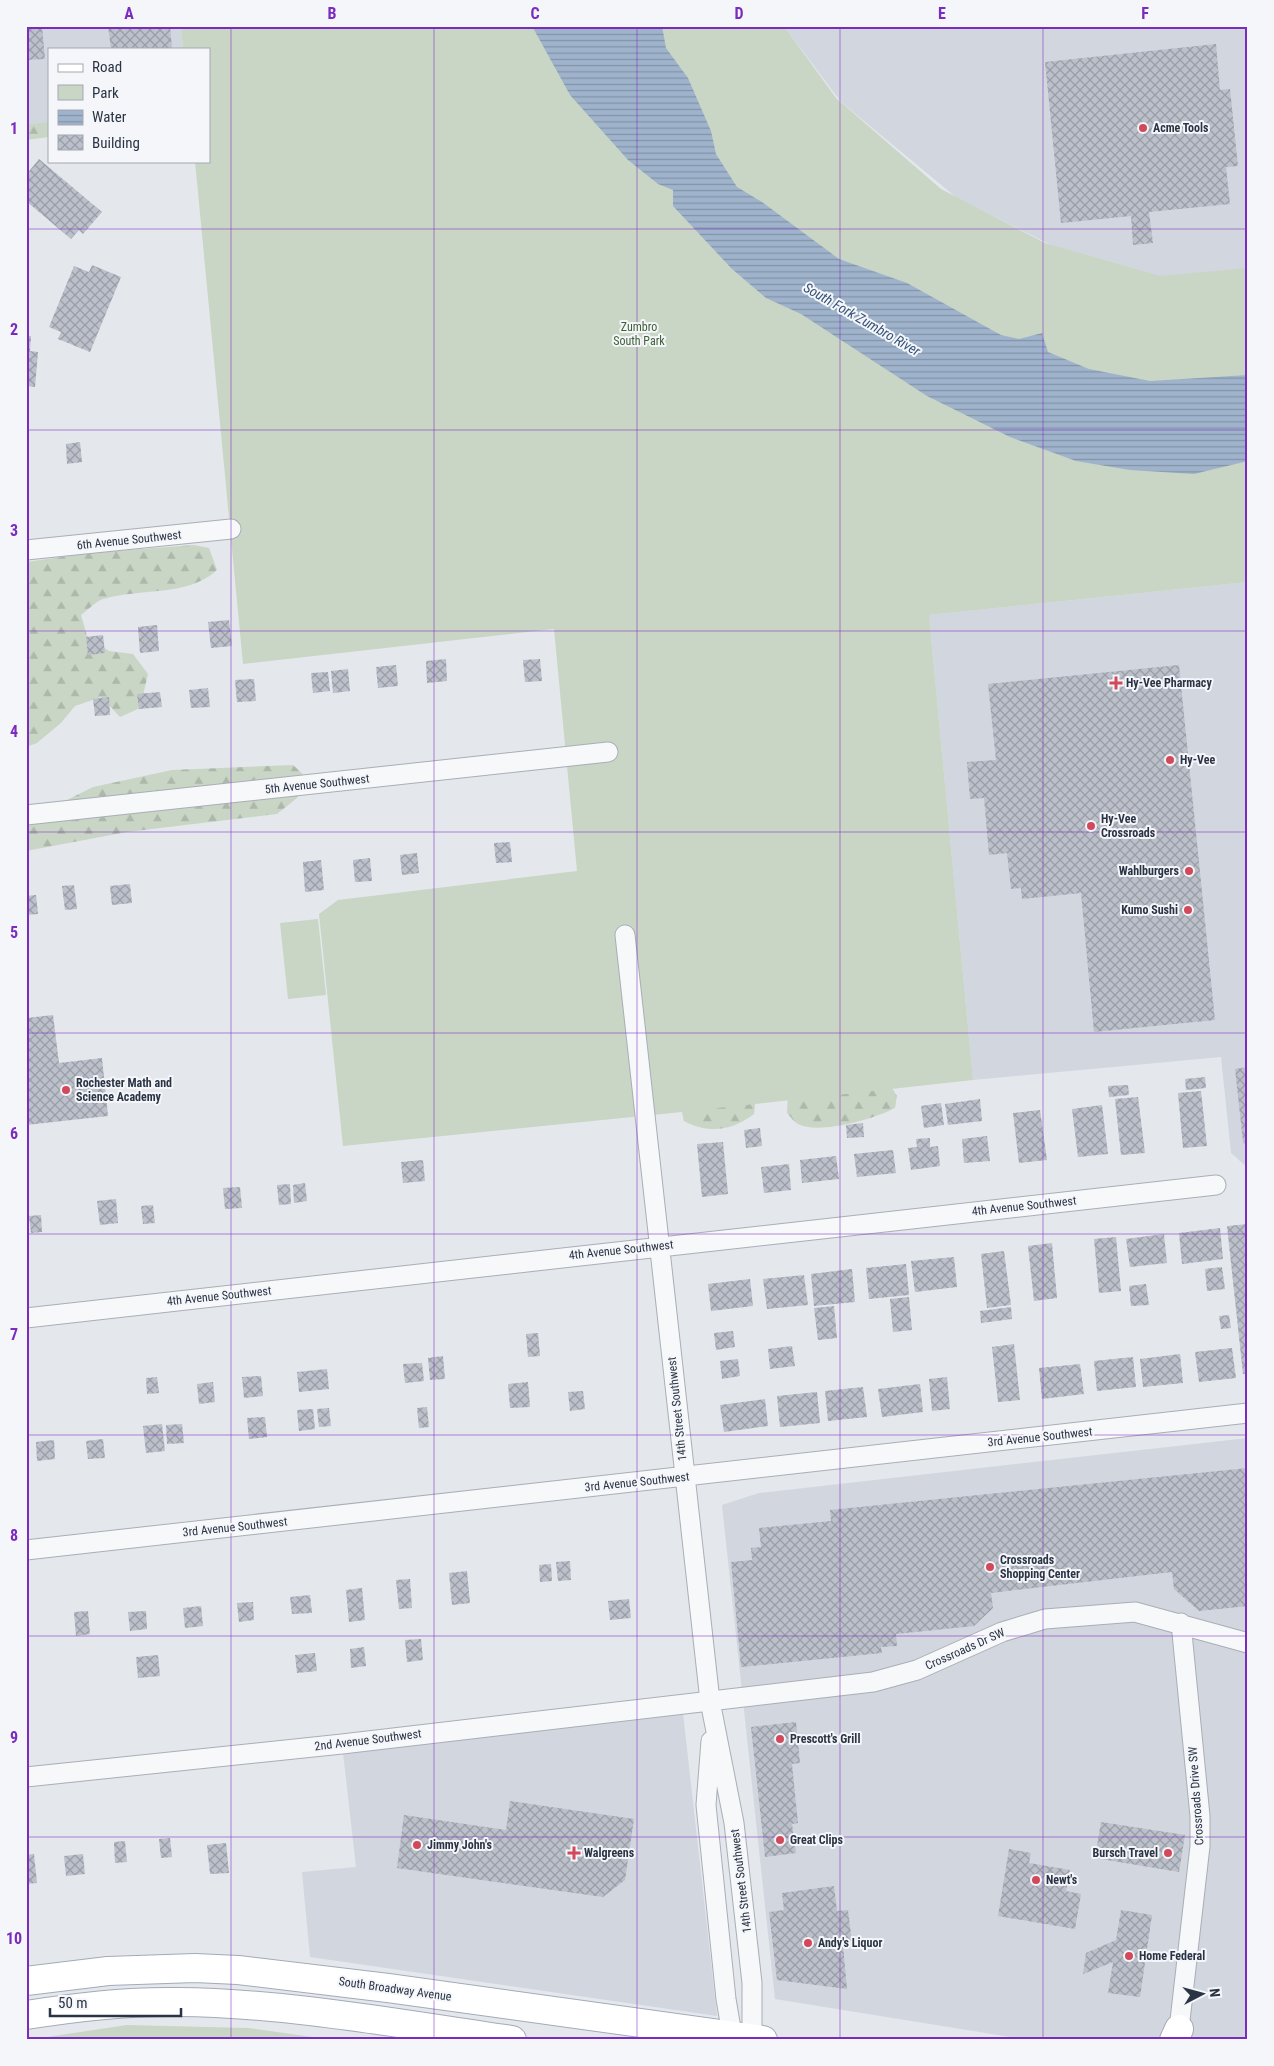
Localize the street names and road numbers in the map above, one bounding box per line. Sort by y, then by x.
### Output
street label: 6th Avenue Southwest [76,527,182,552]
street label: 5th Avenue Southwest [264,771,370,796]
street label: 4th Avenue Southwest [971,1193,1077,1218]
street label: 4th Avenue Southwest [568,1237,674,1262]
street label: 4th Avenue Southwest [166,1283,272,1308]
street label: 14th Street Southwest [665,1356,689,1462]
street label: 3rd Avenue Southwest [987,1424,1094,1449]
street label: 3rd Avenue Southwest [584,1469,691,1494]
street label: 3rd Avenue Southwest [182,1514,289,1539]
street label: Crossroads Dr SW [923,1625,1007,1673]
street label: 2nd Avenue Southwest [314,1726,423,1754]
street label: Crossroads Drive SW [1186,1746,1206,1846]
street label: 14th Street Southwest [728,1828,754,1934]
street label: South Broadway Avenue [338,1974,453,2004]

